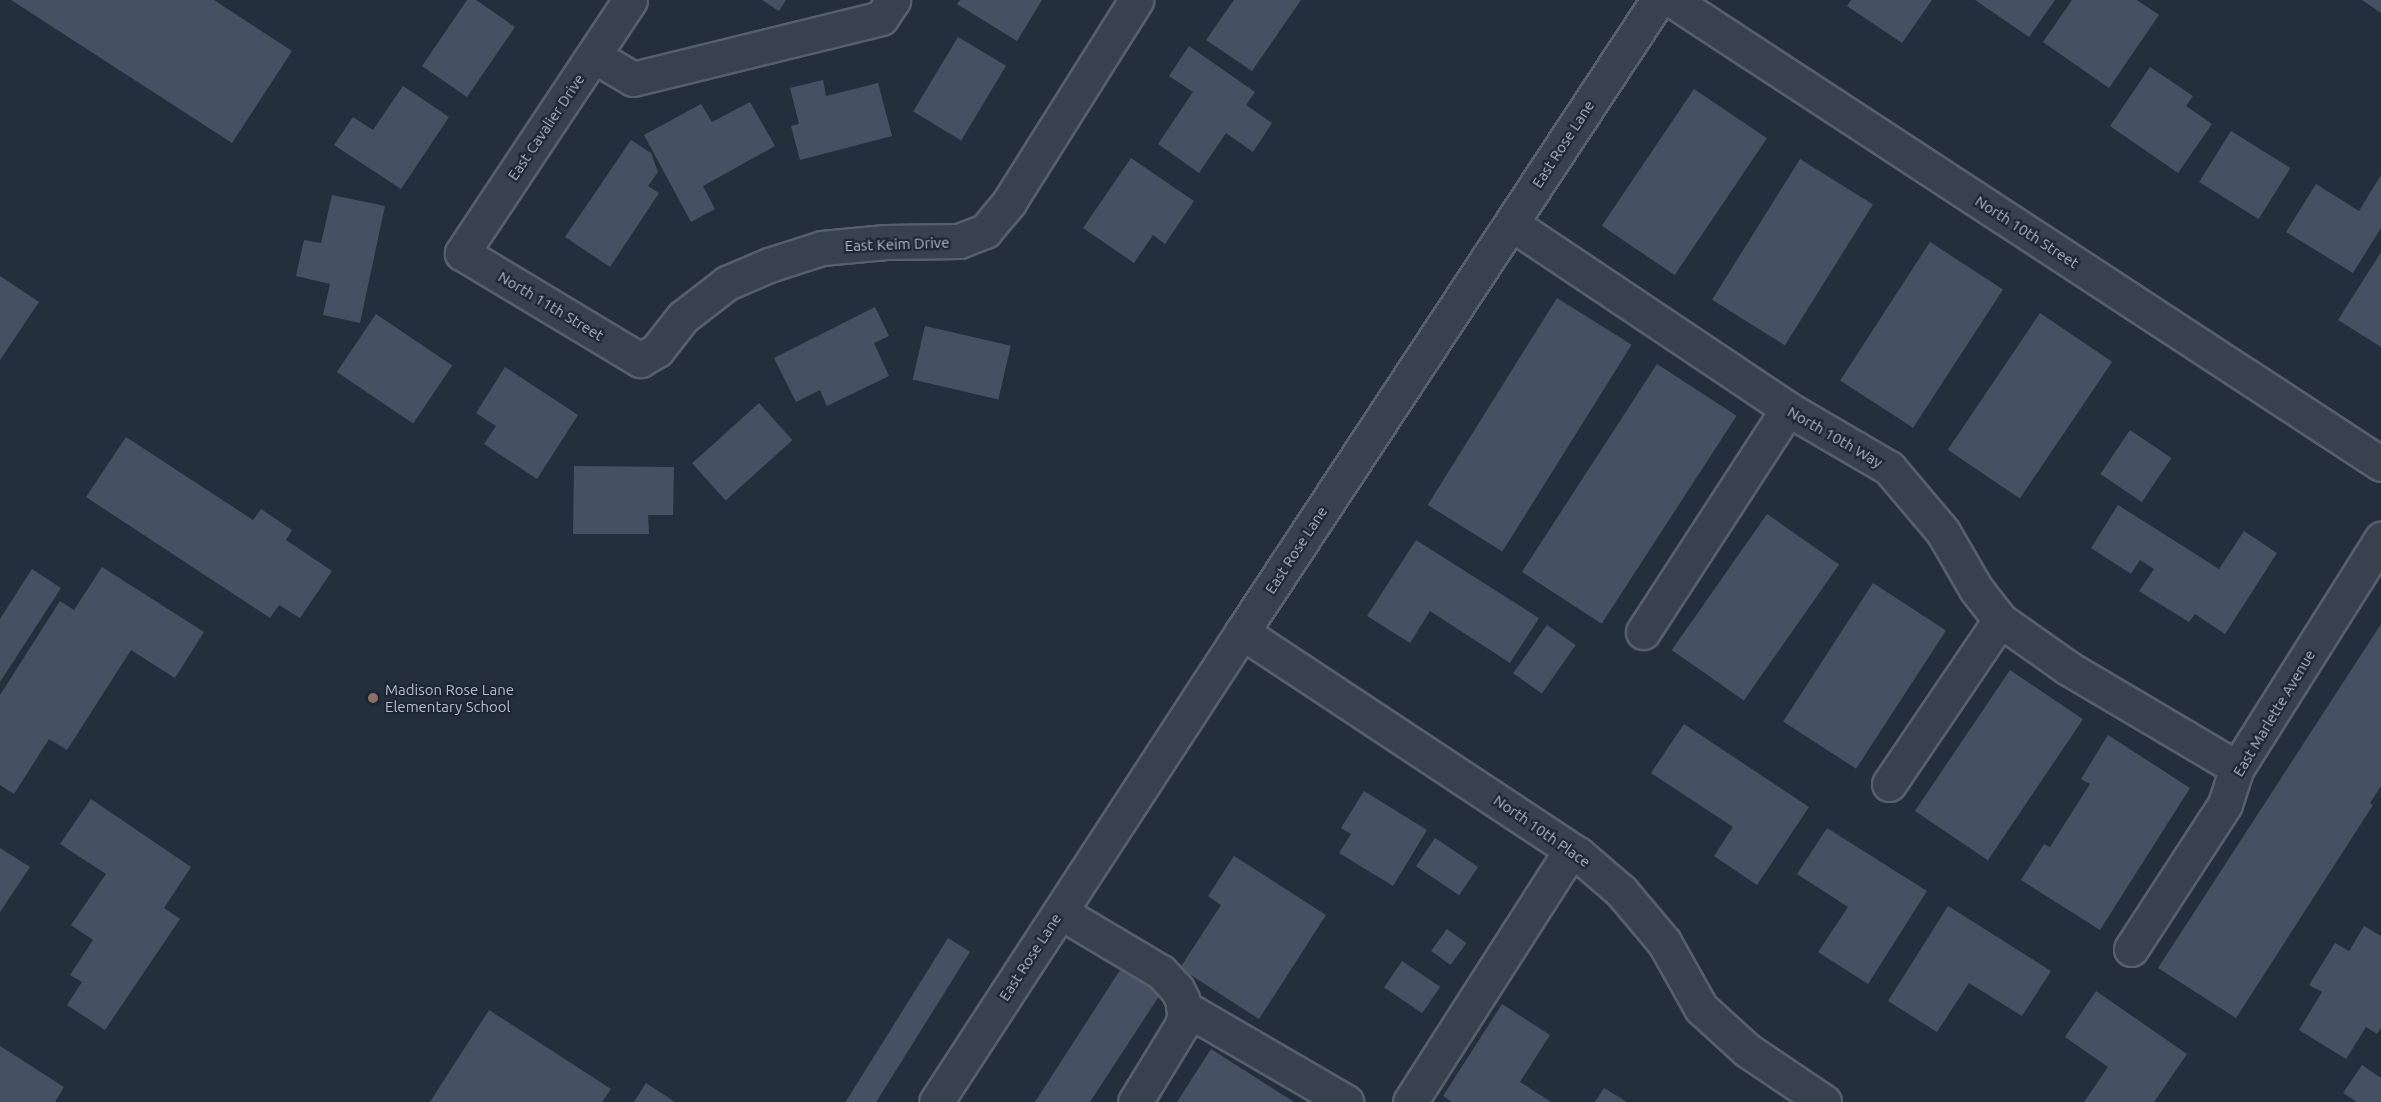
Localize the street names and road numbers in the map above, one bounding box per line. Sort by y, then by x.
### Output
street label: East Cavalier Drive [504,70,588,184]
street label: East Rose Lane [1528,97,1598,191]
street label: North 10th Street [1972,192,2082,272]
street label: East Keim Drive [844,233,950,255]
street label: North 11th Street [495,267,607,345]
street label: North 10th Way [1784,403,1886,471]
street label: East Rose Lane [1261,503,1331,597]
street label: East Marlette Avenue [2229,646,2319,780]
street label: North 10th Place [1490,791,1594,871]
street label: East Rose Lane [995,910,1065,1004]

